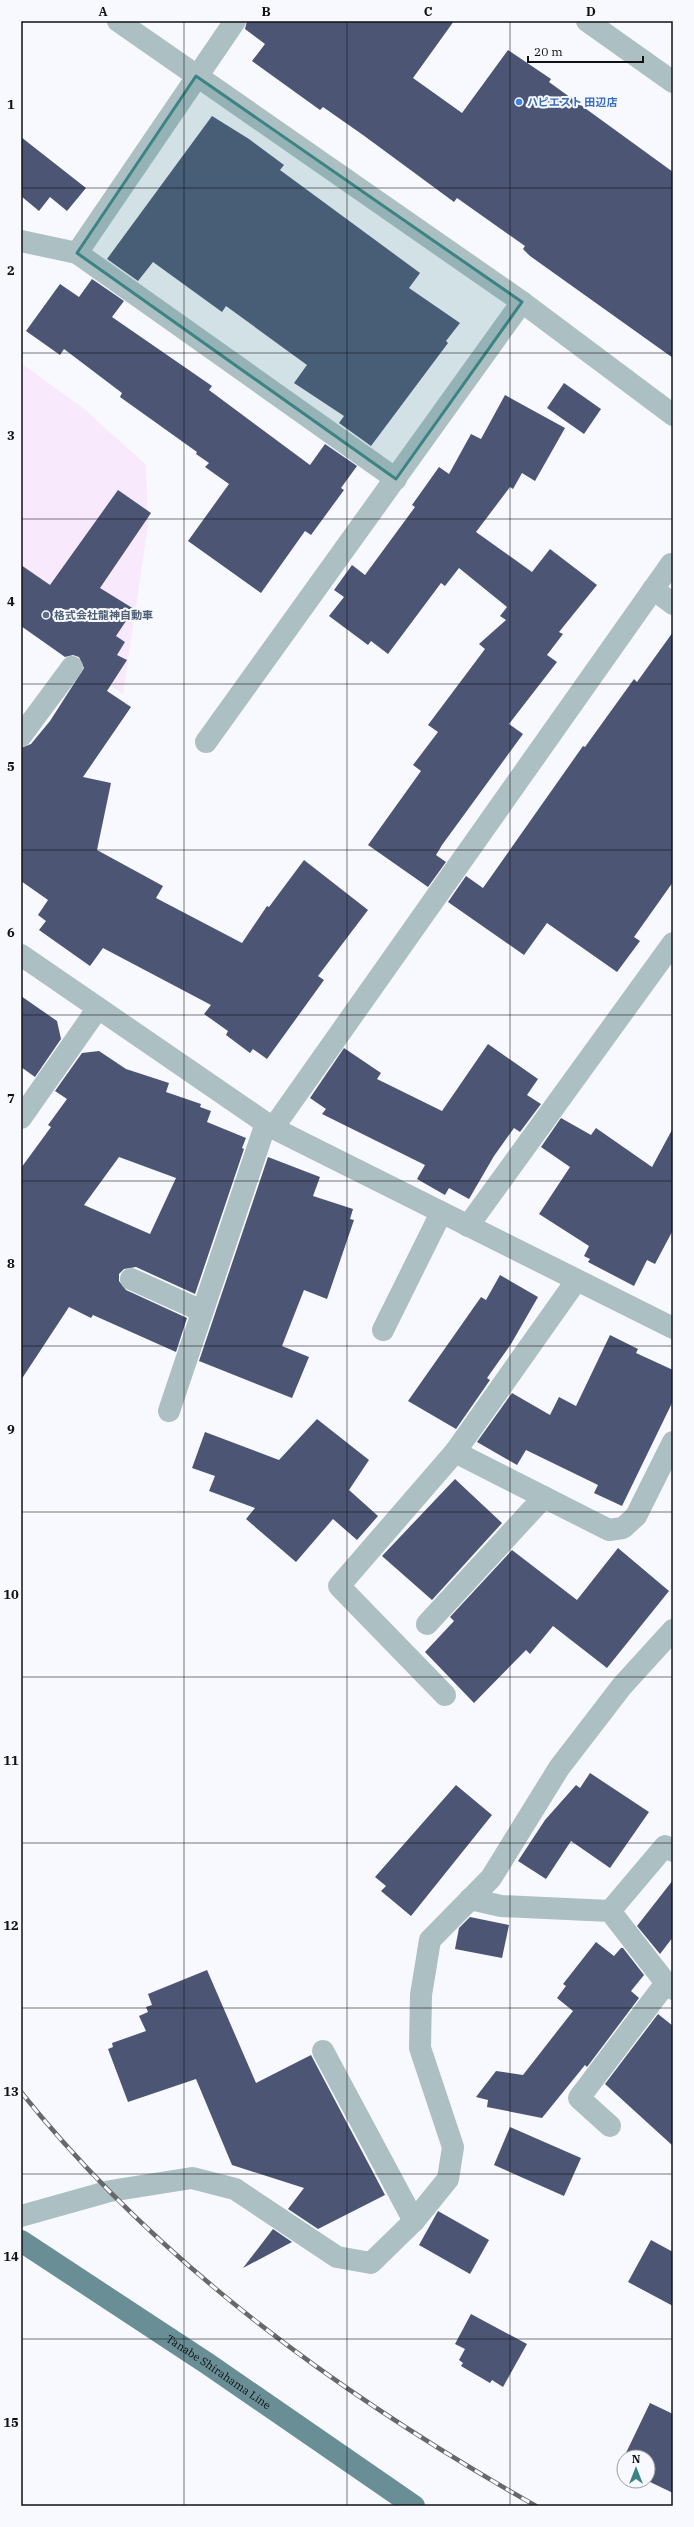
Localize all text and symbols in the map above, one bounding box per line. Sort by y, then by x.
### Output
text: A [98,3,108,20]
text: B [261,3,271,20]
text: C [424,3,433,20]
text: D [586,3,596,20]
scale bar [528,38,643,64]
text: 20 m [534,44,563,59]
place label: ハピエスト 田辺店 [527,95,618,109]
text: 1 [7,96,15,113]
marker: ハピエスト 田辺店 [514,97,524,107]
text: 2 [7,262,15,279]
text: 3 [7,427,15,444]
text: 4 [7,593,15,610]
place label: 格式会社龍神自動車 [54,608,153,622]
marker: 格式会社龍神自動車 [41,610,51,620]
text: 5 [7,758,15,775]
text: 6 [7,924,15,941]
text: 7 [7,1090,15,1107]
text: 8 [7,1255,15,1272]
text: 9 [7,1421,15,1438]
text: 10 [3,1586,19,1603]
text: 11 [3,1752,19,1769]
text: 12 [3,1917,19,1934]
text: 13 [3,2083,19,2100]
text: 14 [3,2248,19,2265]
street label: Tanabe Shirahama Line [164,2331,274,2412]
text: 15 [3,2414,19,2431]
north arrow [616,2449,656,2489]
text: N [632,2452,641,2466]

